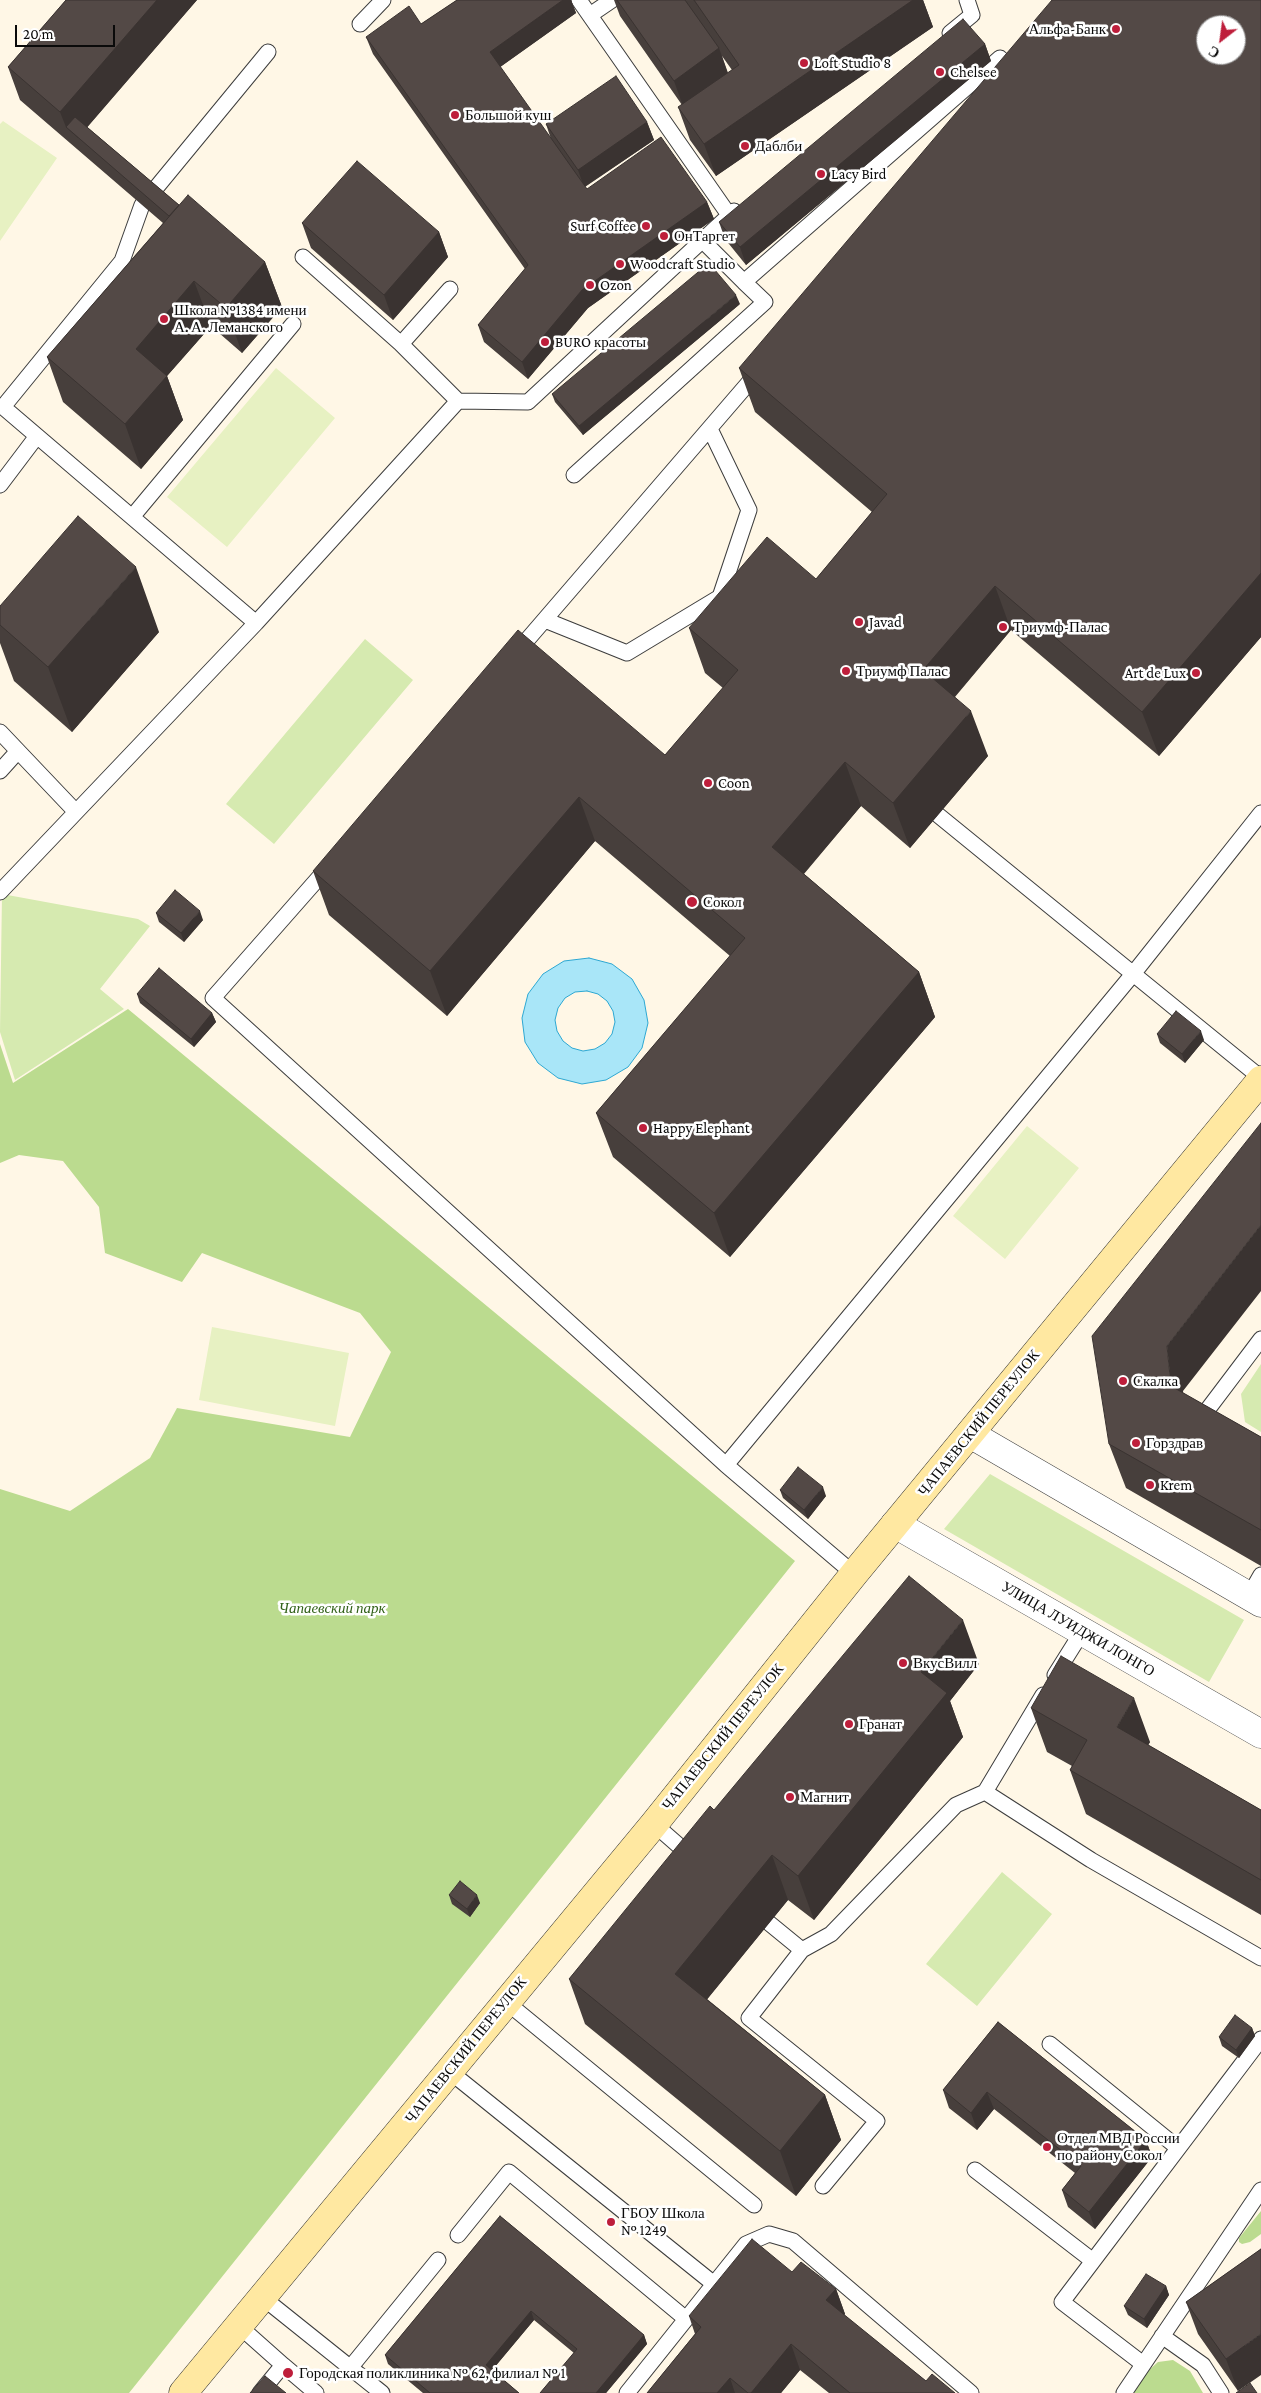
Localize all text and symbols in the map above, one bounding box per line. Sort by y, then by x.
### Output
scale bar [18,15,118,47]
north arrow [1196,15,1246,65]
place label: Альфа-Банк [1028,20,1106,38]
marker: Альфа-Банк [1110,23,1122,35]
text: 20 m [23,26,54,42]
text: С [1206,43,1222,62]
place label: Loft Studio 8 [814,54,891,72]
marker: Loft Studio 8 [798,57,810,69]
place label: Chelsee [950,63,997,81]
marker: Chelsee [934,66,946,78]
place label: Большой куш [465,106,551,124]
marker: Большой куш [449,109,461,121]
place label: Даблби [755,137,802,155]
marker: Даблби [739,140,751,152]
place label: Lacy Bird [831,165,886,183]
marker: Lacy Bird [815,168,827,180]
place label: Surf Coffee [570,217,636,235]
marker: Surf Coffee [640,220,652,232]
place label: ОнТаргет [674,227,735,245]
marker: ОнТаргет [658,230,670,242]
place label: Woodcraft Studio [630,255,736,273]
marker: Woodcraft Studio [614,258,626,270]
place label: Ozon [600,276,632,294]
marker: Ozon [584,279,596,291]
place label: Школа №1384 имени А. А. Леманского [174,301,307,336]
marker: Школа №1384 имени А. А. Леманского [158,313,170,325]
place label: BURO красоты [555,333,646,351]
marker: BURO красоты [539,336,551,348]
place label: Javad [869,613,902,631]
marker: Javad [853,616,865,628]
place label: Триумф-Палас [1013,618,1108,636]
marker: Триумф-Палас [997,621,1009,633]
place label: Триумф Палас [856,662,948,680]
place label: Art de Lux [1125,664,1186,682]
marker: Триумф Палас [840,665,852,677]
marker: Art de Lux [1190,667,1202,679]
place label: Coon [718,774,750,792]
marker: Coon [702,777,714,789]
place label: Сокол [703,893,742,911]
marker: Сокол [685,895,699,909]
place label: Happy Elephant [653,1119,750,1137]
marker: Happy Elephant [637,1122,649,1134]
street label: ЧАПАЕВСКИЙ ПЕРЕУЛОК [914,1346,1044,1500]
place label: Скалка [1133,1372,1178,1390]
marker: Скалка [1117,1375,1129,1387]
place label: Горздрав [1146,1434,1203,1452]
marker: Горздрав [1130,1437,1142,1449]
place label: Krem [1160,1476,1192,1494]
marker: Krem [1144,1479,1156,1491]
street label: УЛИЦА ЛУИДЖИ ЛОНГО [998,1578,1158,1680]
park label: Чапаевский парк [279,1599,385,1617]
place label: ВкусВилл [913,1654,977,1672]
marker: ВкусВилл [897,1657,909,1669]
street label: ЧАПАЕВСКИЙ ПЕРЕУЛОК [658,1660,788,1814]
place label: Гранат [859,1715,902,1733]
marker: Гранат [843,1718,855,1730]
place label: Магнит [800,1788,849,1806]
marker: Магнит [784,1791,796,1803]
street label: ЧАПАЕВСКИЙ ПЕРЕУЛОК [401,1973,531,2127]
place label: Отдел МВД России по району Сокол [1057,2129,1180,2164]
marker: Отдел МВД России по району Сокол [1041,2141,1053,2153]
place label: ГБОУ Школа № 1249 [621,2204,705,2239]
marker: ГБОУ Школа № 1249 [605,2216,617,2228]
place label: Городская поликлиника № 62, филиал № 1 [299,2364,565,2382]
marker: Городская поликлиника № 62, филиал № 1 [281,2366,295,2380]

